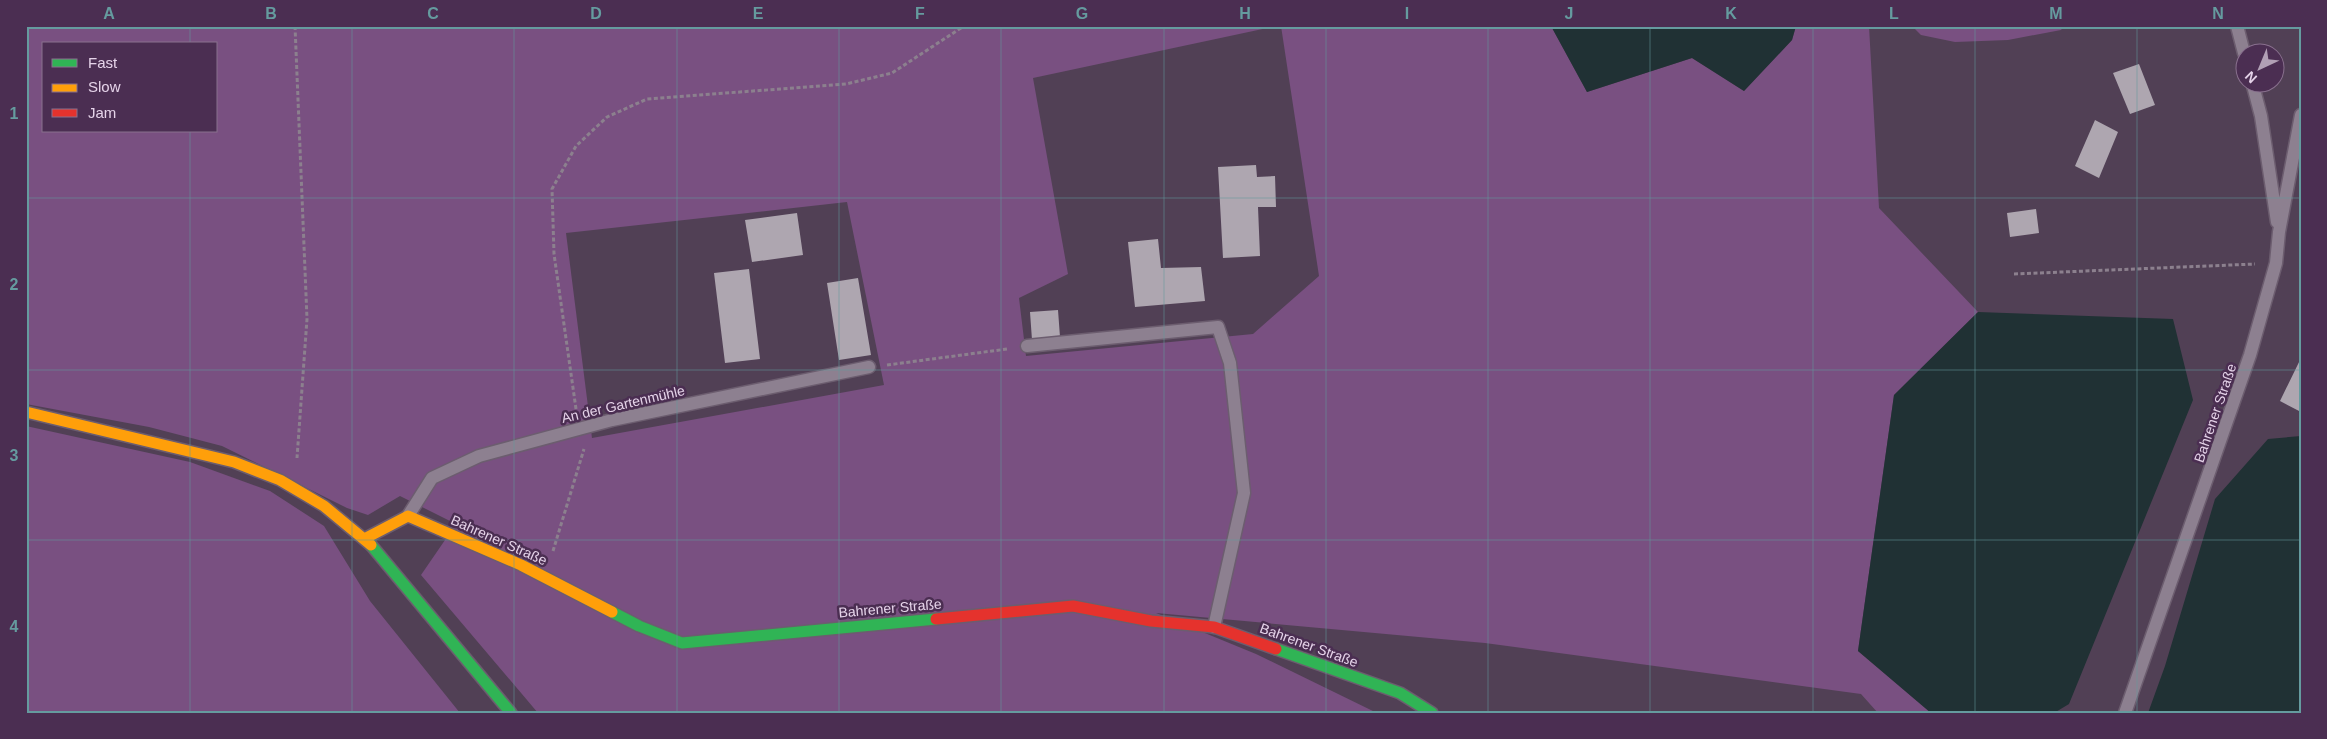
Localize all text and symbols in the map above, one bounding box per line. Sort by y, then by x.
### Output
text: A [103,5,115,22]
text: B [265,5,277,22]
text: C [427,5,439,22]
text: D [590,5,602,22]
text: E [753,5,764,22]
text: F [915,5,925,22]
text: G [1076,5,1088,22]
text: H [1239,5,1251,22]
text: I [1405,5,1409,22]
text: J [1565,5,1573,22]
text: K [1725,5,1737,22]
text: L [1889,5,1899,22]
text: M [2049,5,2063,22]
text: N [2212,5,2224,22]
legend [42,42,218,132]
north arrow [2234,42,2284,92]
text: Fast [88,54,118,71]
text: N [2242,68,2260,87]
text: Slow [88,78,121,95]
text: Jam [88,104,116,121]
text: 1 [10,105,19,122]
text: 2 [10,276,19,293]
street label: Bahrener Straße [2191,361,2239,465]
street label: An der Gartenmühle [560,382,686,426]
text: 3 [10,447,19,464]
street label: Bahrener Straße [448,512,550,568]
street label: Bahrener Straße [838,596,942,620]
text: 4 [10,618,19,635]
street label: Bahrener Straße [1258,620,1361,670]

